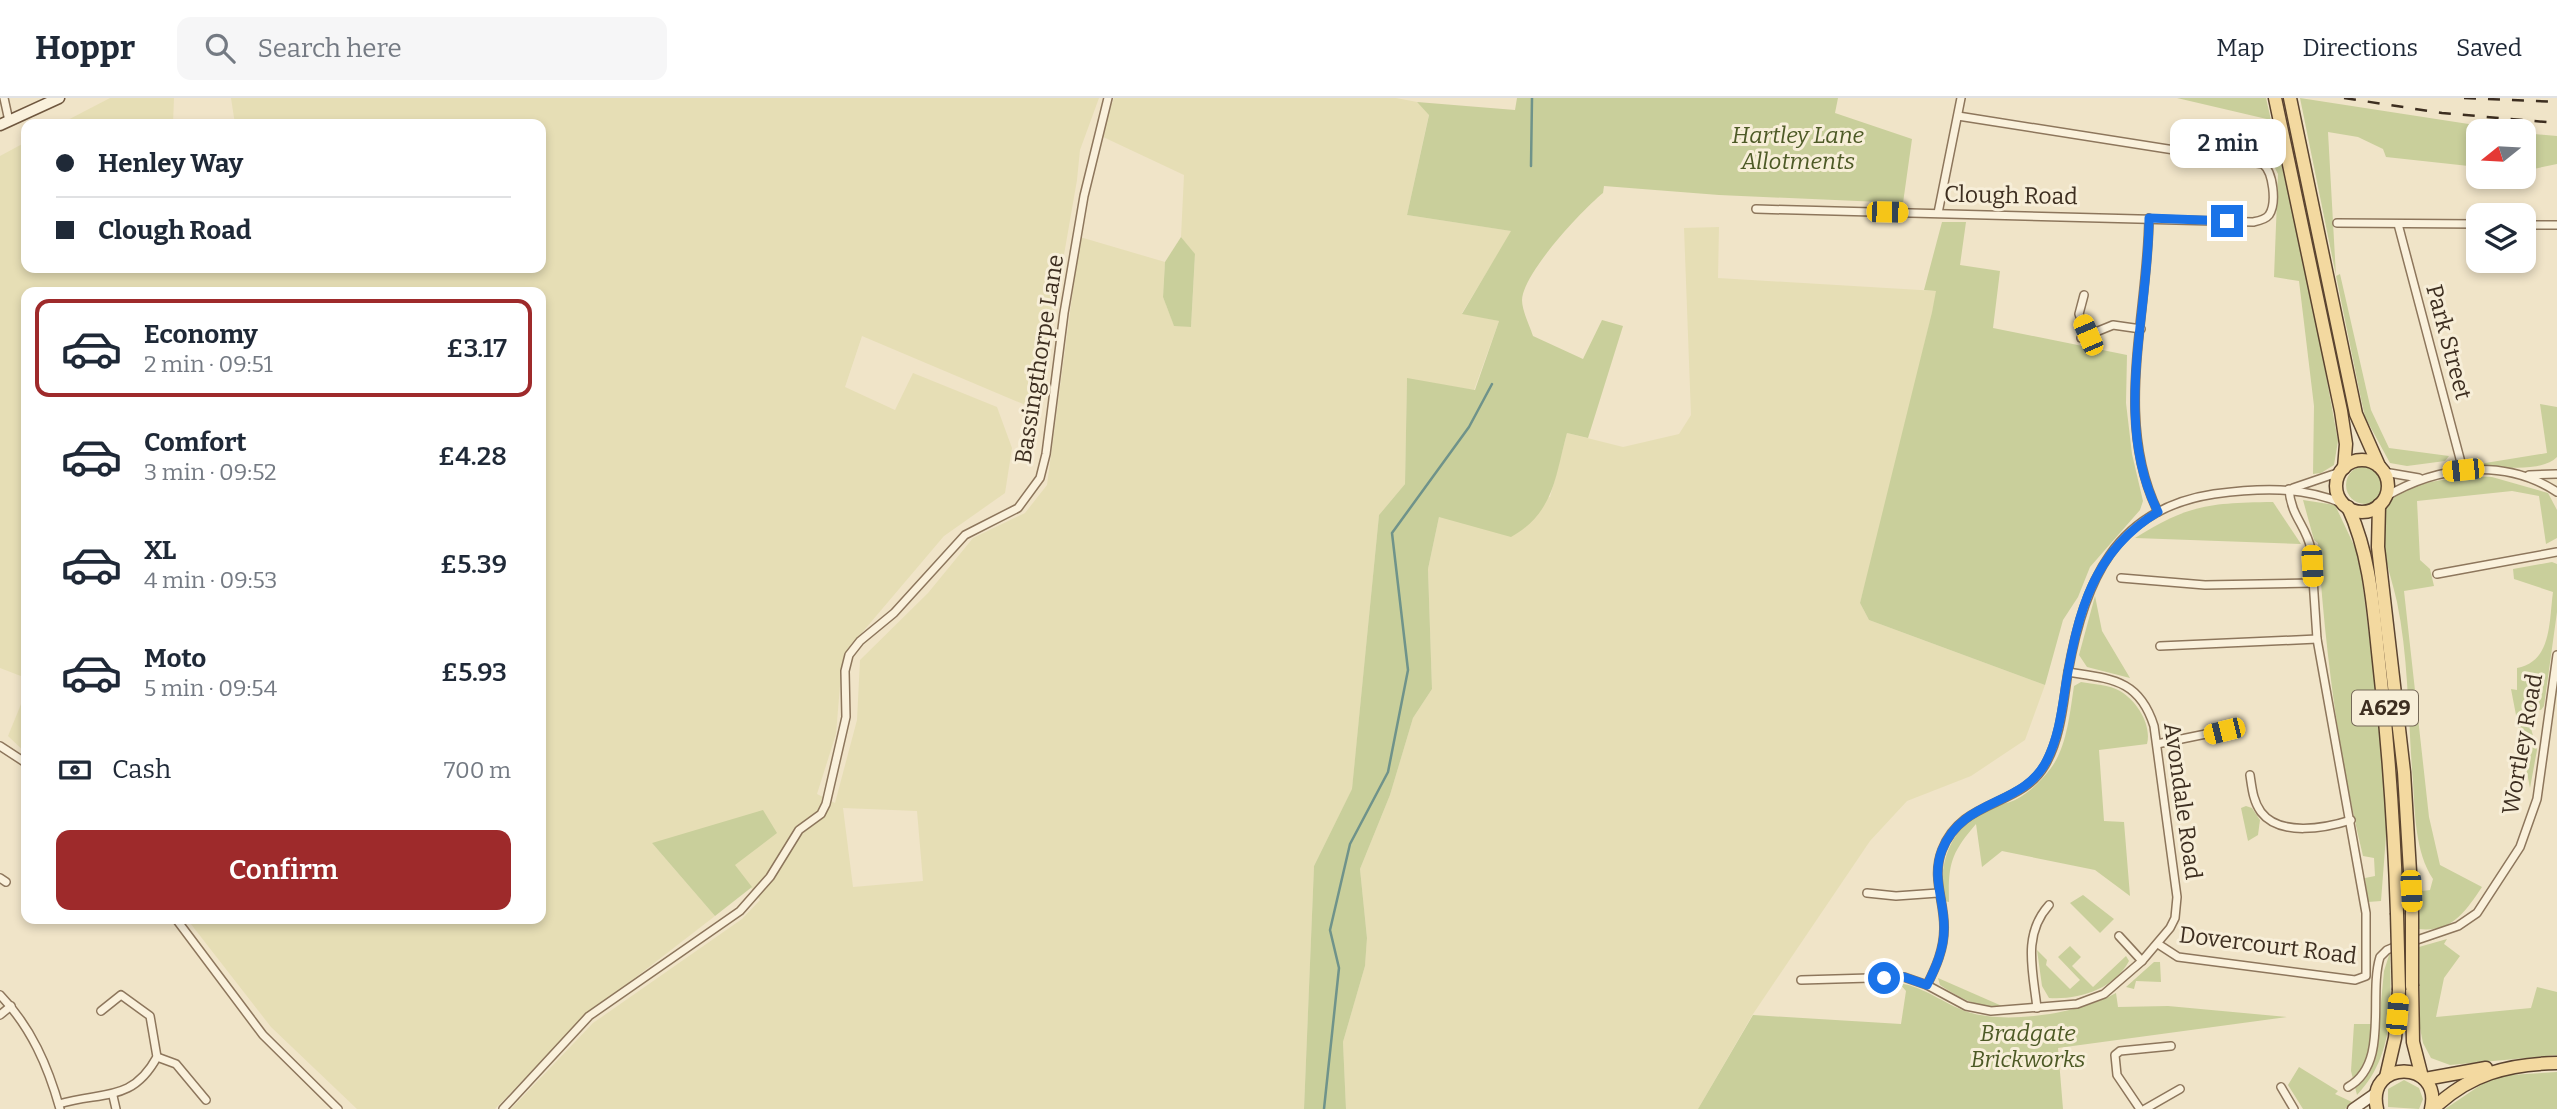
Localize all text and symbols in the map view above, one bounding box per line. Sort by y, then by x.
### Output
search box [177,17,667,80]
text: Hoppr [35,28,135,68]
icon: search [201,29,239,67]
text: Search here [257,33,402,64]
text: Map [2216,34,2265,62]
text: Directions [2303,34,2418,62]
text: Saved [2456,34,2522,62]
north arrow [2466,119,2536,189]
map controls [2466,119,2536,273]
callout: 2 min [2169,120,2285,169]
park label: Hartley Lane Allotments [1732,121,1865,175]
text: 2 min [2198,129,2258,157]
text: Henley Way [98,148,243,179]
street label: Clough Road [1944,180,2078,210]
car [1866,201,1909,223]
button: layers [2466,203,2536,273]
route end [2211,205,2243,237]
text: Clough Road [98,215,251,246]
street label: Bassingthorpe Lane [1009,252,1069,466]
street label: Park Street [2420,281,2478,403]
car [2071,312,2106,358]
icon: car [60,317,123,380]
text: Economy [144,319,258,350]
text: £3.17 [446,333,507,364]
text: 2 min · 09:51 [144,350,273,378]
icon: car [60,425,123,488]
text: Comfort [144,427,247,458]
text: £4.28 [438,441,507,472]
car [2442,457,2485,483]
text: 3 min · 09:52 [144,458,277,486]
icon: car [60,533,123,596]
text: XL [144,535,176,566]
car [2301,544,2324,588]
text: £5.39 [440,549,507,580]
text: 4 min · 09:53 [144,566,277,594]
icon: car [60,641,123,704]
text: Moto [144,643,206,674]
text: £5.93 [441,657,507,688]
street label: Wortley Road [2496,671,2548,817]
text: 5 min · 09:54 [144,674,277,702]
road number: A629 [2352,690,2418,726]
car [2202,716,2247,746]
street label: Avondale Road [2158,721,2208,882]
icon: cash [56,751,94,789]
text: Cash [112,754,171,785]
text: 700 m [444,756,511,784]
button: Confirm [56,830,511,910]
car [2400,869,2423,913]
street label: Dovercourt Road [2177,920,2359,970]
route start [1868,962,1900,994]
car [2385,992,2410,1036]
park label: Bradgate Brickworks [1971,1019,2086,1073]

